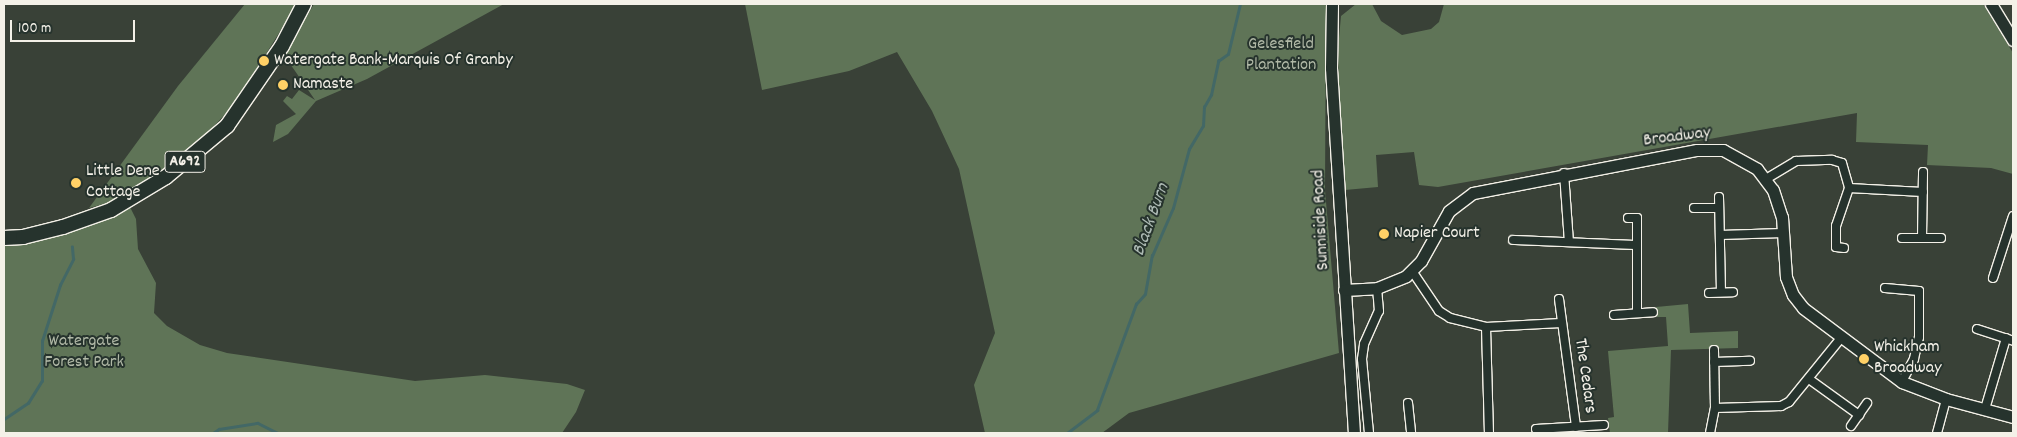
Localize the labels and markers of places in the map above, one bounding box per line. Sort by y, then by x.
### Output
place label: Watergate Bank-Marquis Of Granby [274,50,513,72]
marker: Watergate Bank-Marquis Of Granby [258,55,270,67]
place label: Namaste [293,74,353,96]
marker: Namaste [277,79,289,91]
place label: Little Dene Cottage [86,162,160,204]
marker: Little Dene Cottage [70,177,82,189]
place label: Napier Court [1394,223,1480,245]
marker: Napier Court [1378,228,1390,240]
place label: Whickham Broadway [1874,338,1941,380]
marker: Whickham Broadway [1858,353,1870,365]

